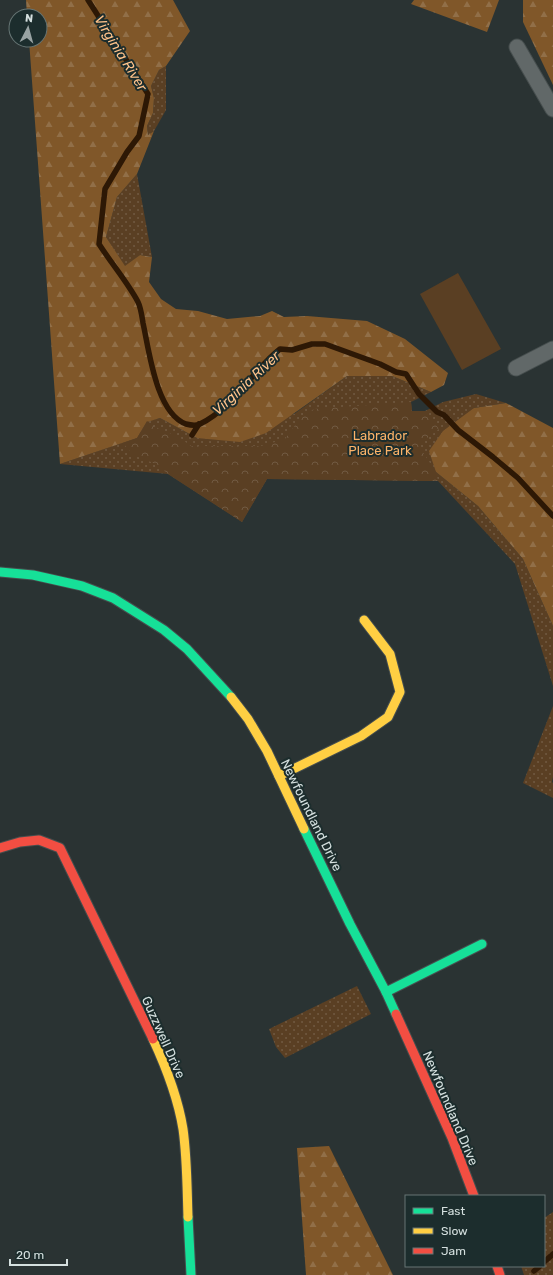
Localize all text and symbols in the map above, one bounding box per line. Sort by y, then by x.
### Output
north arrow [8,8,48,48]
text: N [24,12,34,25]
water label: Virginia River [90,12,151,95]
water label: Virginia River [209,347,284,419]
park label: Labrador Place Park [348,428,412,458]
street label: Newfoundland Drive [278,757,345,874]
street label: Guzzwell Drive [139,994,188,1081]
street label: Newfoundland Drive [420,1049,481,1168]
legend [405,1195,545,1267]
text: Fast [441,1204,465,1218]
text: Slow [441,1224,468,1238]
scale bar [10,1241,67,1267]
text: Jam [441,1244,466,1258]
text: 20 m [16,1248,44,1262]

